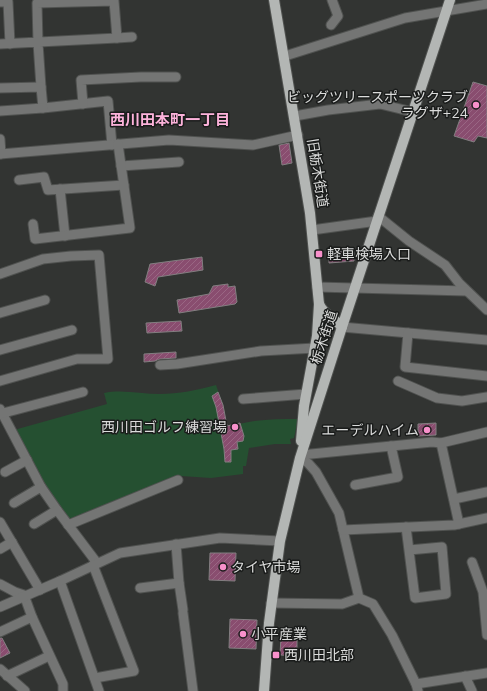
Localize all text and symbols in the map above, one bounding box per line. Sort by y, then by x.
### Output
place label: ビッグツリースポーツクラブ ラグザ+24 [287,88,469,122]
marker: ビッグツリースポーツクラブ ラグザ+24 [471,100,481,110]
district label: 西川田本町一丁目 [110,110,230,129]
street label: 旧栃木街道 [304,137,332,209]
place label: 軽車検場入口 [327,245,411,263]
marker: 軽車検場入口 [314,249,324,259]
street label: 栃木街道 [307,308,341,366]
place label: 西川田ゴルフ練習場 [101,418,227,436]
place label: エーデルハイム [322,421,419,439]
marker: 西川田ゴルフ練習場 [230,422,240,432]
marker: エーデルハイム [422,425,432,435]
place label: タイヤ市場 [231,558,301,576]
marker: タイヤ市場 [218,562,228,572]
place label: 小平産業 [251,625,307,643]
marker: 小平産業 [238,629,248,639]
place label: 西川田北部 [284,646,354,664]
marker: 西川田北部 [271,650,281,660]

